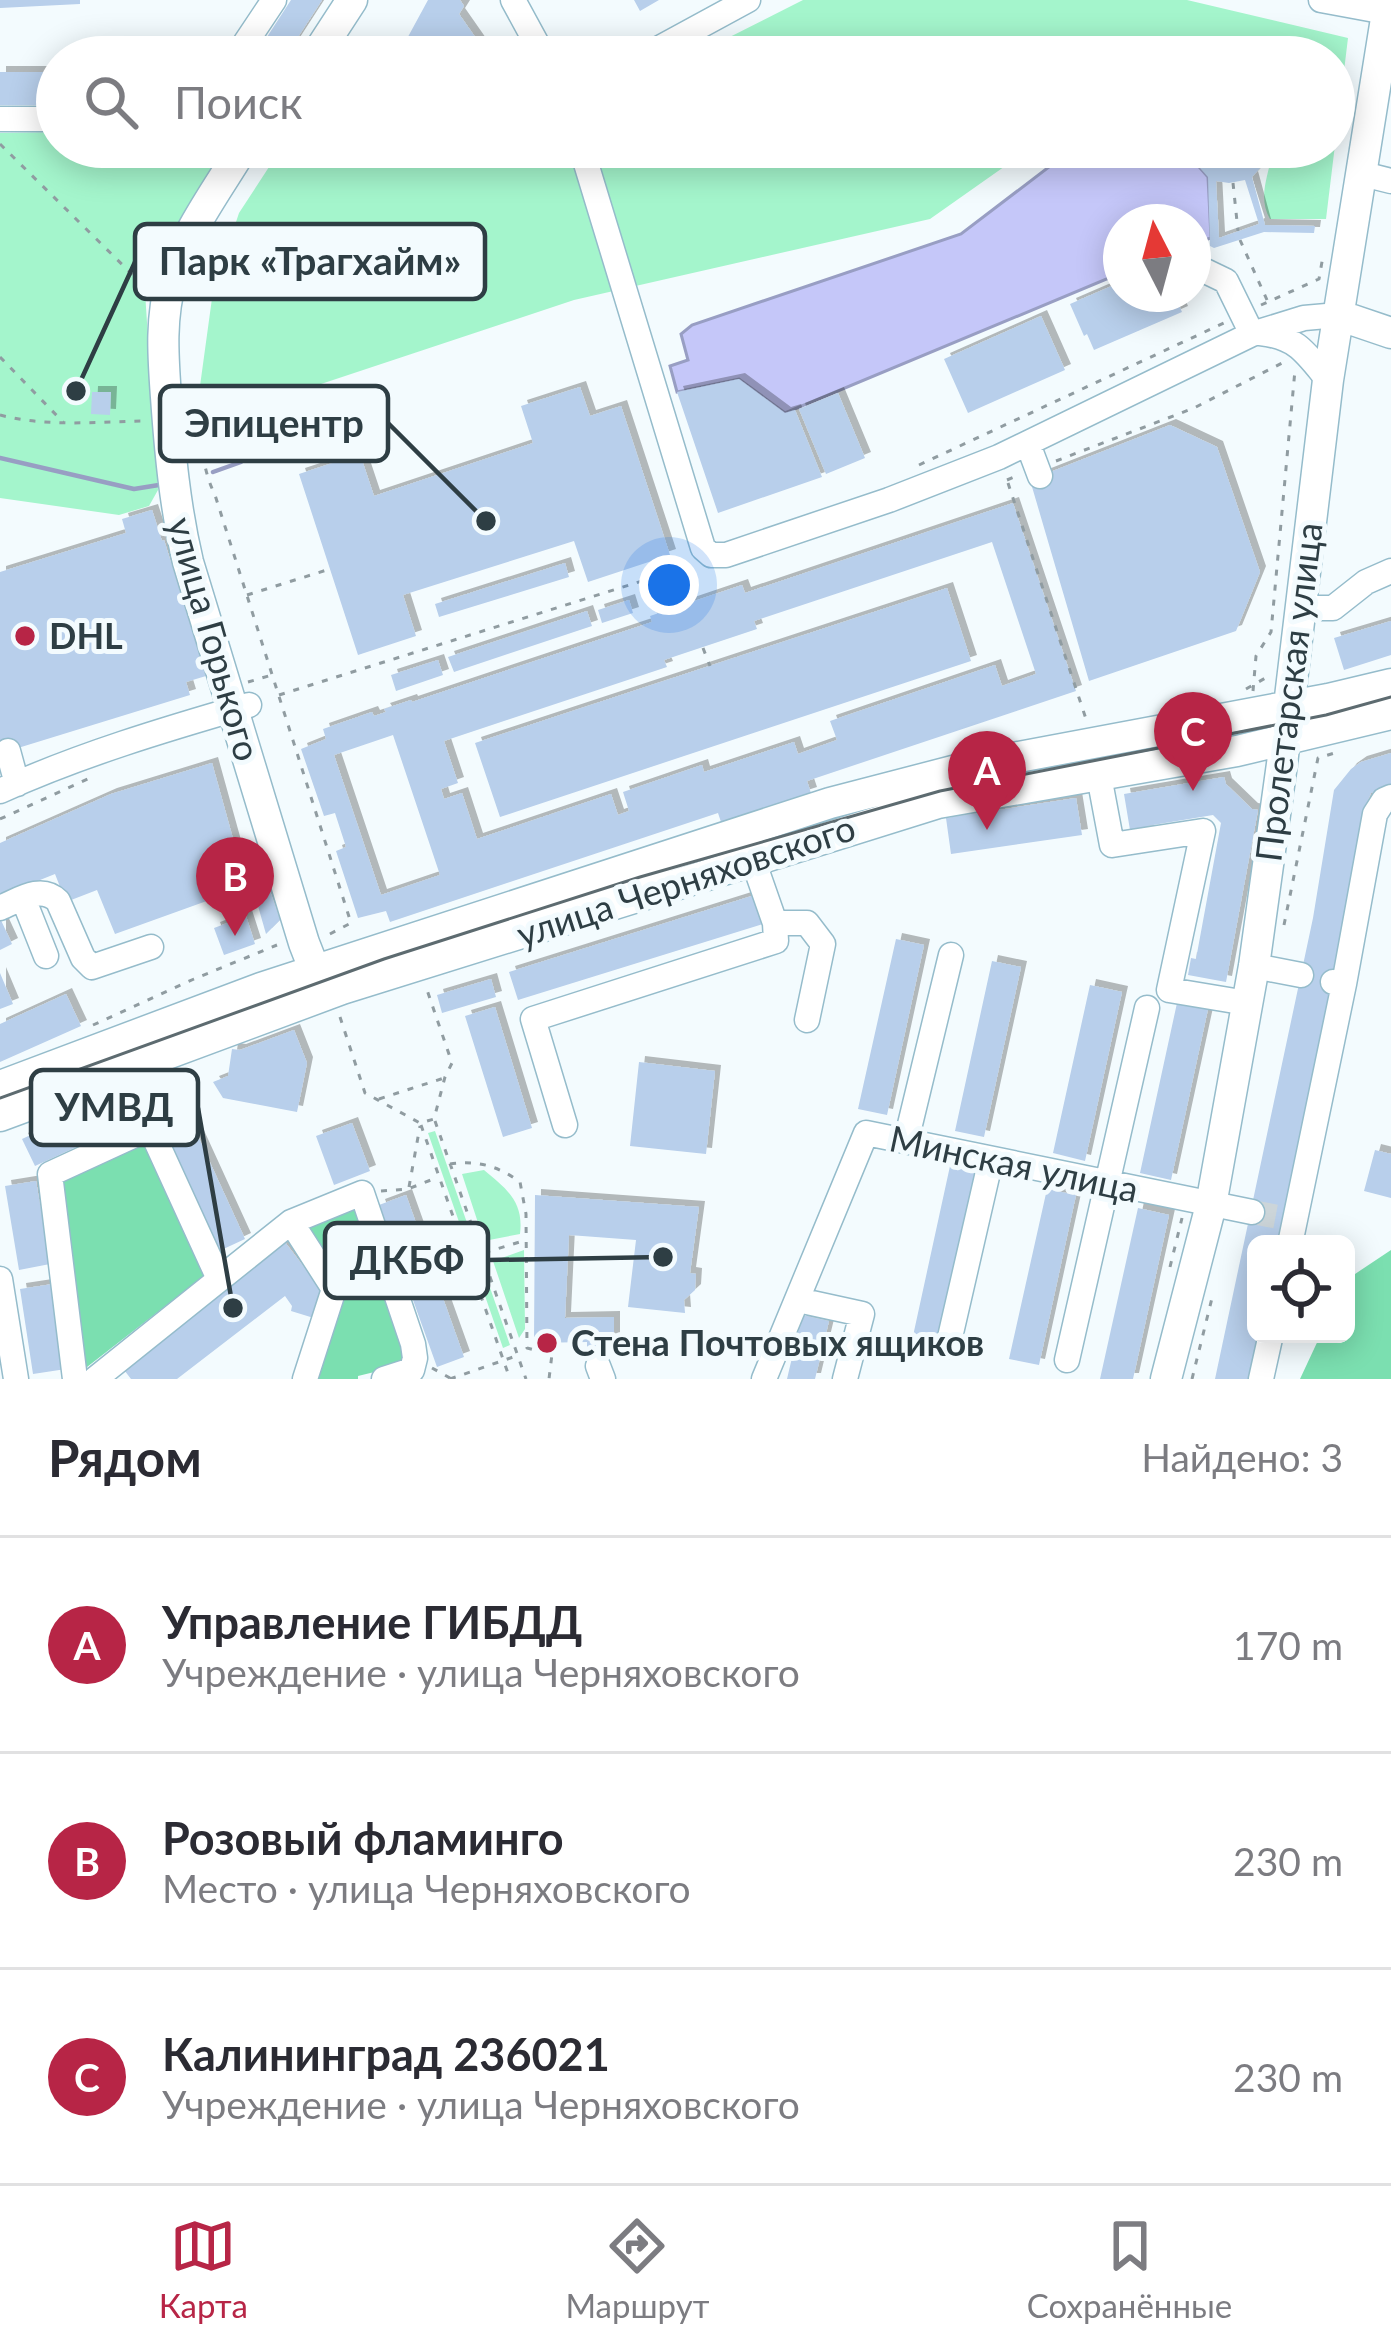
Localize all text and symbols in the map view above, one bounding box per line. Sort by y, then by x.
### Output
search box [36,36,1355,168]
icon: search [78,69,144,135]
text: Поиск [174,75,303,129]
north arrow [1103,204,1211,312]
callout: Парк «Трагхайм» [135,224,485,299]
text: Парк «Трагхайм» [159,237,461,283]
callout: Эпицентр [160,386,388,461]
text: Эпицентр [184,399,364,445]
street label: улица Горького [159,512,271,766]
street label: Пролетарская улица [1245,520,1331,864]
your location [639,555,699,615]
place label: DHL [49,613,123,657]
marker: DHL [12,623,38,649]
pin: C [1154,692,1232,791]
pin: A [948,731,1026,830]
street label: улица Черняховского [511,805,860,956]
pin: B [196,837,274,936]
callout: УМВД [31,1070,198,1145]
text: УМВД [53,1083,174,1129]
street label: Минская улица [886,1115,1143,1211]
callout: ДКБФ [325,1223,488,1298]
map controls [1247,1235,1355,1343]
button: locate [1247,1235,1355,1343]
text: ДКБФ [350,1236,464,1282]
place label: Стена Почтовых ящиков [571,1320,984,1364]
marker: Стена Почтовых ящиков [534,1330,560,1356]
text: Рядом [48,1427,202,1488]
text: Найдено: 3 [1141,1434,1343,1480]
text: Управление ГИБДД [162,1595,582,1649]
text: A [73,1622,101,1668]
text: 170 m [1233,1622,1343,1668]
text: Учреждение · улица Черняховского [162,1649,800,1695]
text: Розовый фламинго [162,1811,564,1865]
text: B [74,1838,100,1884]
text: 230 m [1233,1838,1343,1884]
text: Место · улица Черняховского [162,1865,691,1911]
text: Калининград 236021 [162,2027,610,2081]
text: C [74,2054,100,2100]
text: 230 m [1233,2054,1343,2100]
text: Учреждение · улица Черняховского [162,2081,800,2127]
tab: Карта [159,2213,248,2325]
tab: Маршрут [565,2213,709,2325]
tab: Сохранённые [1027,2213,1232,2325]

